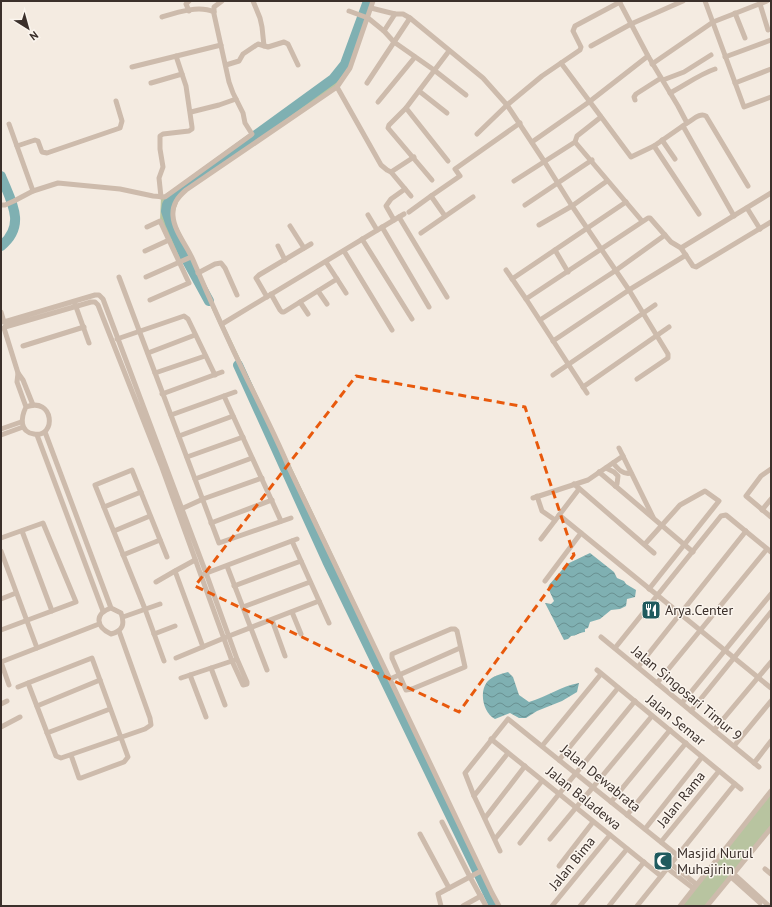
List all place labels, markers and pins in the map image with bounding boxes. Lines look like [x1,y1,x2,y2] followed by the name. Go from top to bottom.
[640,599,662,621] restaurant icon: Arya.Center
[665,601,733,619] place label: Arya.Center
[677,844,753,878] place label: Masjid Nurul Muhajirin
[652,850,674,872] mosque icon: Masjid Nurul Muhajirin

